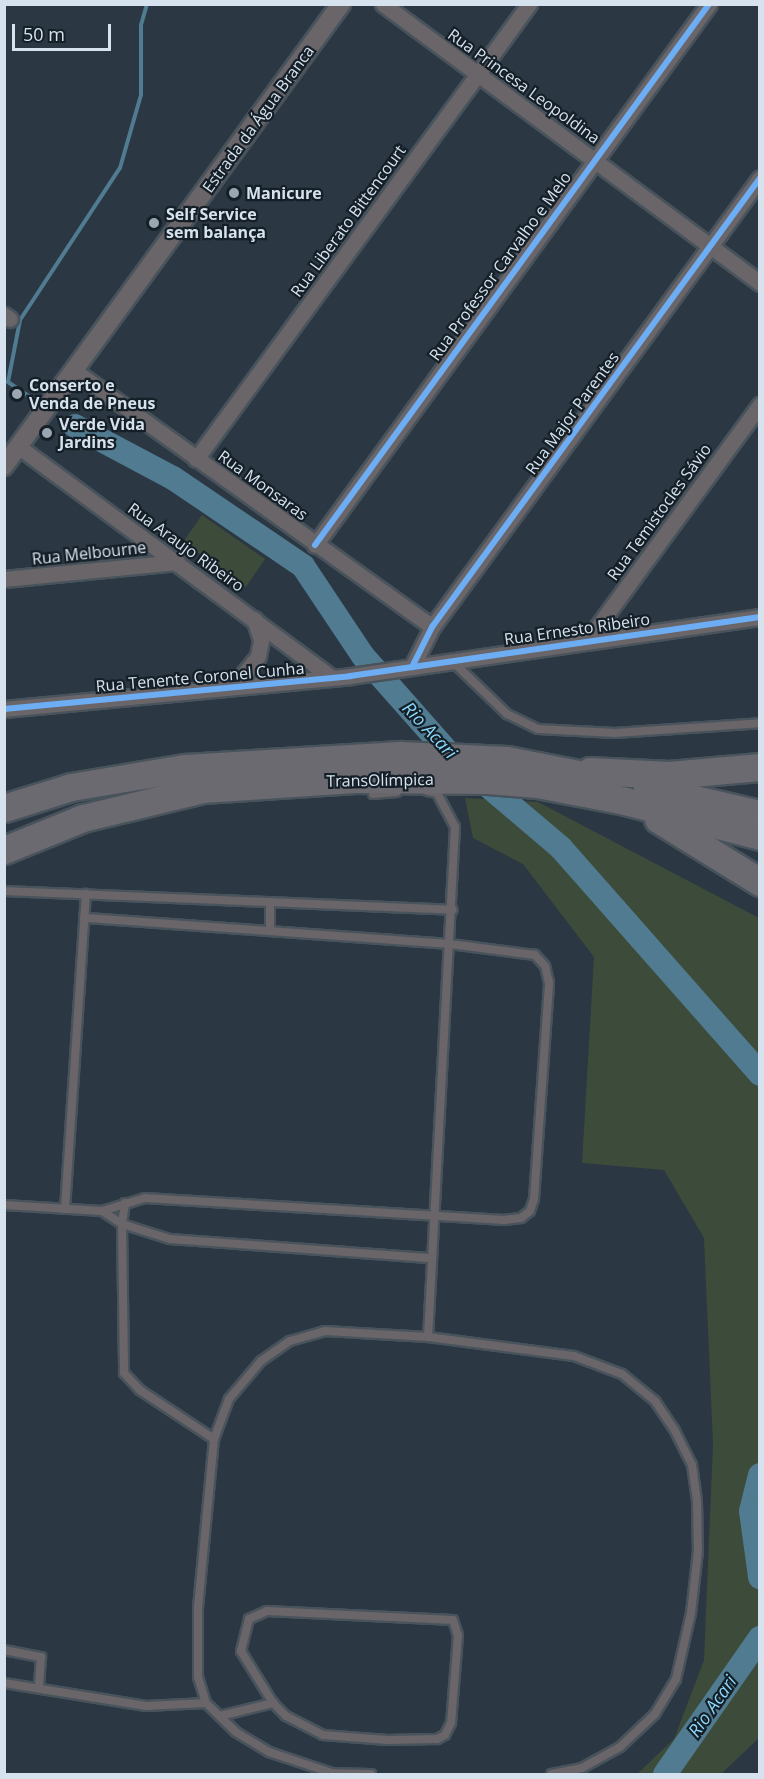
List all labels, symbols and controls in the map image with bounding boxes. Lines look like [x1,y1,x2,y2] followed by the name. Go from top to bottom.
[15,12,114,50] scale bar
[23,22,65,46] text: 50 m
[444,24,604,148] street label: Rua Princesa Leopoldina
[198,42,318,196] street label: Estrada da Água Branca
[287,141,409,301] street label: Rua Liberato Bittencourt
[425,168,575,364] street label: Rua Professor Carvalho e Melo
[246,183,322,203] place label: Manicure
[227,186,241,200] marker: Manicure
[166,204,266,242] place label: Self Service sem balança
[147,216,161,230] marker: Self Service sem balança
[521,348,623,478] street label: Rua Major Parentes
[29,375,156,413] place label: Conserto e Venda de Pneus
[10,387,24,401] marker: Conserto e Venda de Pneus
[59,414,145,452] place label: Verde Vida Jardins
[40,426,54,440] marker: Verde Vida Jardins
[603,440,715,584] street label: Rua Temistocles Sávio
[214,446,312,524] street label: Rua Monsaras
[124,498,248,596] street label: Rua Araujo Ribeiro
[31,537,147,569] street label: Rua Melbourne
[503,609,651,649] street label: Rua Ernesto Ribeiro
[95,658,305,696] street label: Rua Tenente Coronel Cunha
[398,697,462,763] water label: Rio Acari
[326,769,434,791] street label: TransOlímpica
[683,1671,741,1741] water label: Rio Acari

